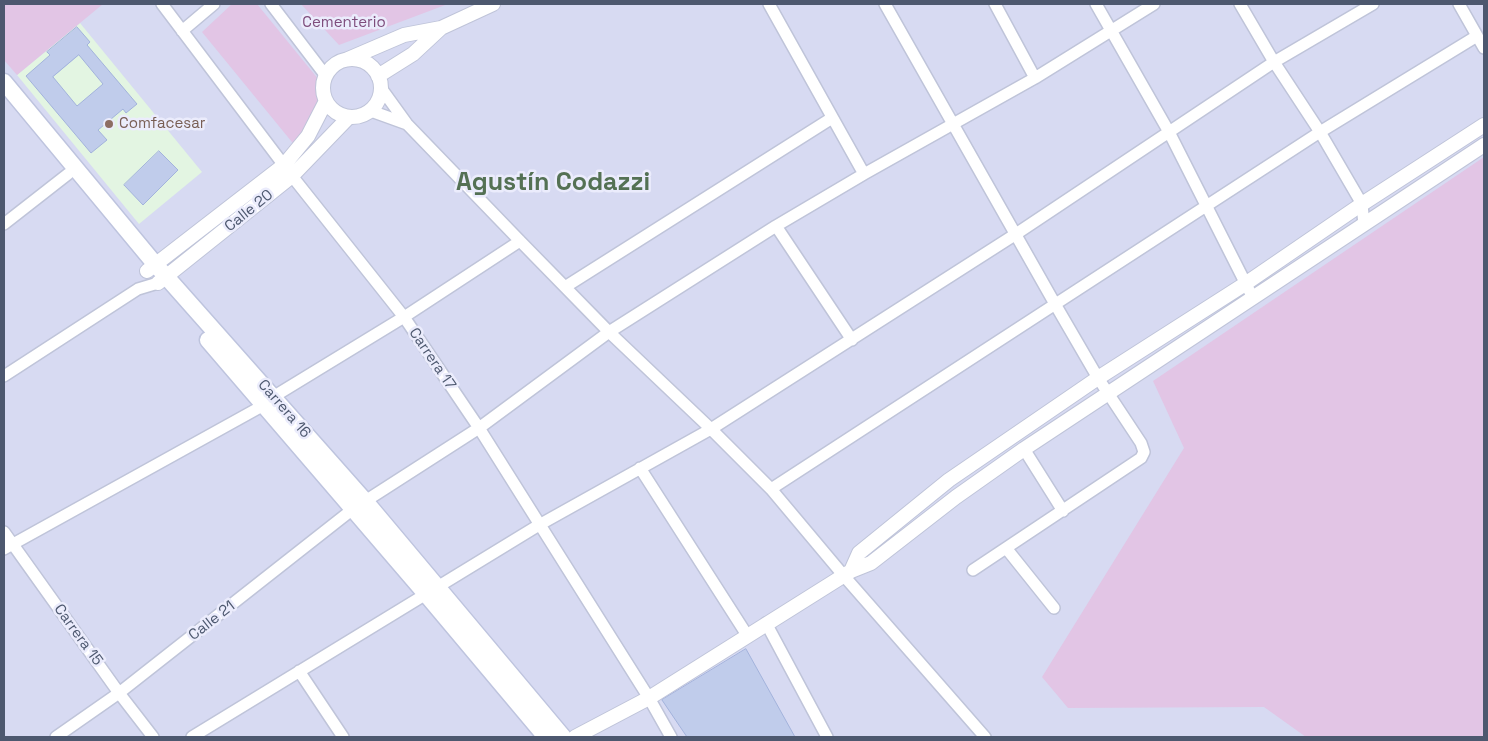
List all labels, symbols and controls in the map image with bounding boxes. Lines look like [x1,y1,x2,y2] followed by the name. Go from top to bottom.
[302,14,386,32] park label: Cementerio
[119,115,205,133] place label: Comfacesar
[103,118,115,130] marker: Comfacesar
[456,168,650,198] district label: Agustín Codazzi
[221,186,277,236] street label: Calle 20
[405,325,459,393] street label: Carrera 17
[254,376,314,442] street label: Carrera 16
[185,597,239,645] street label: Calle 21
[50,601,106,669] street label: Carrera 15

